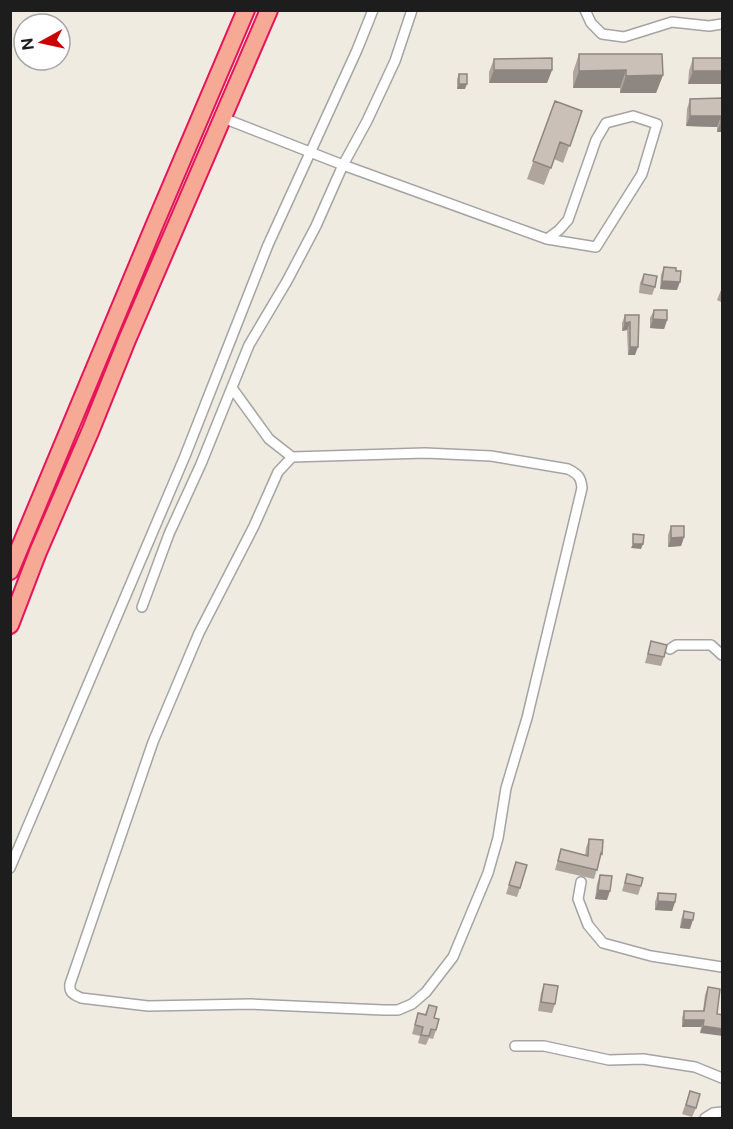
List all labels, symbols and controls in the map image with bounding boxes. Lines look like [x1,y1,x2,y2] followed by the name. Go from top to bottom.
[12,12,72,72] north arrow
[17,36,38,52] text: N

